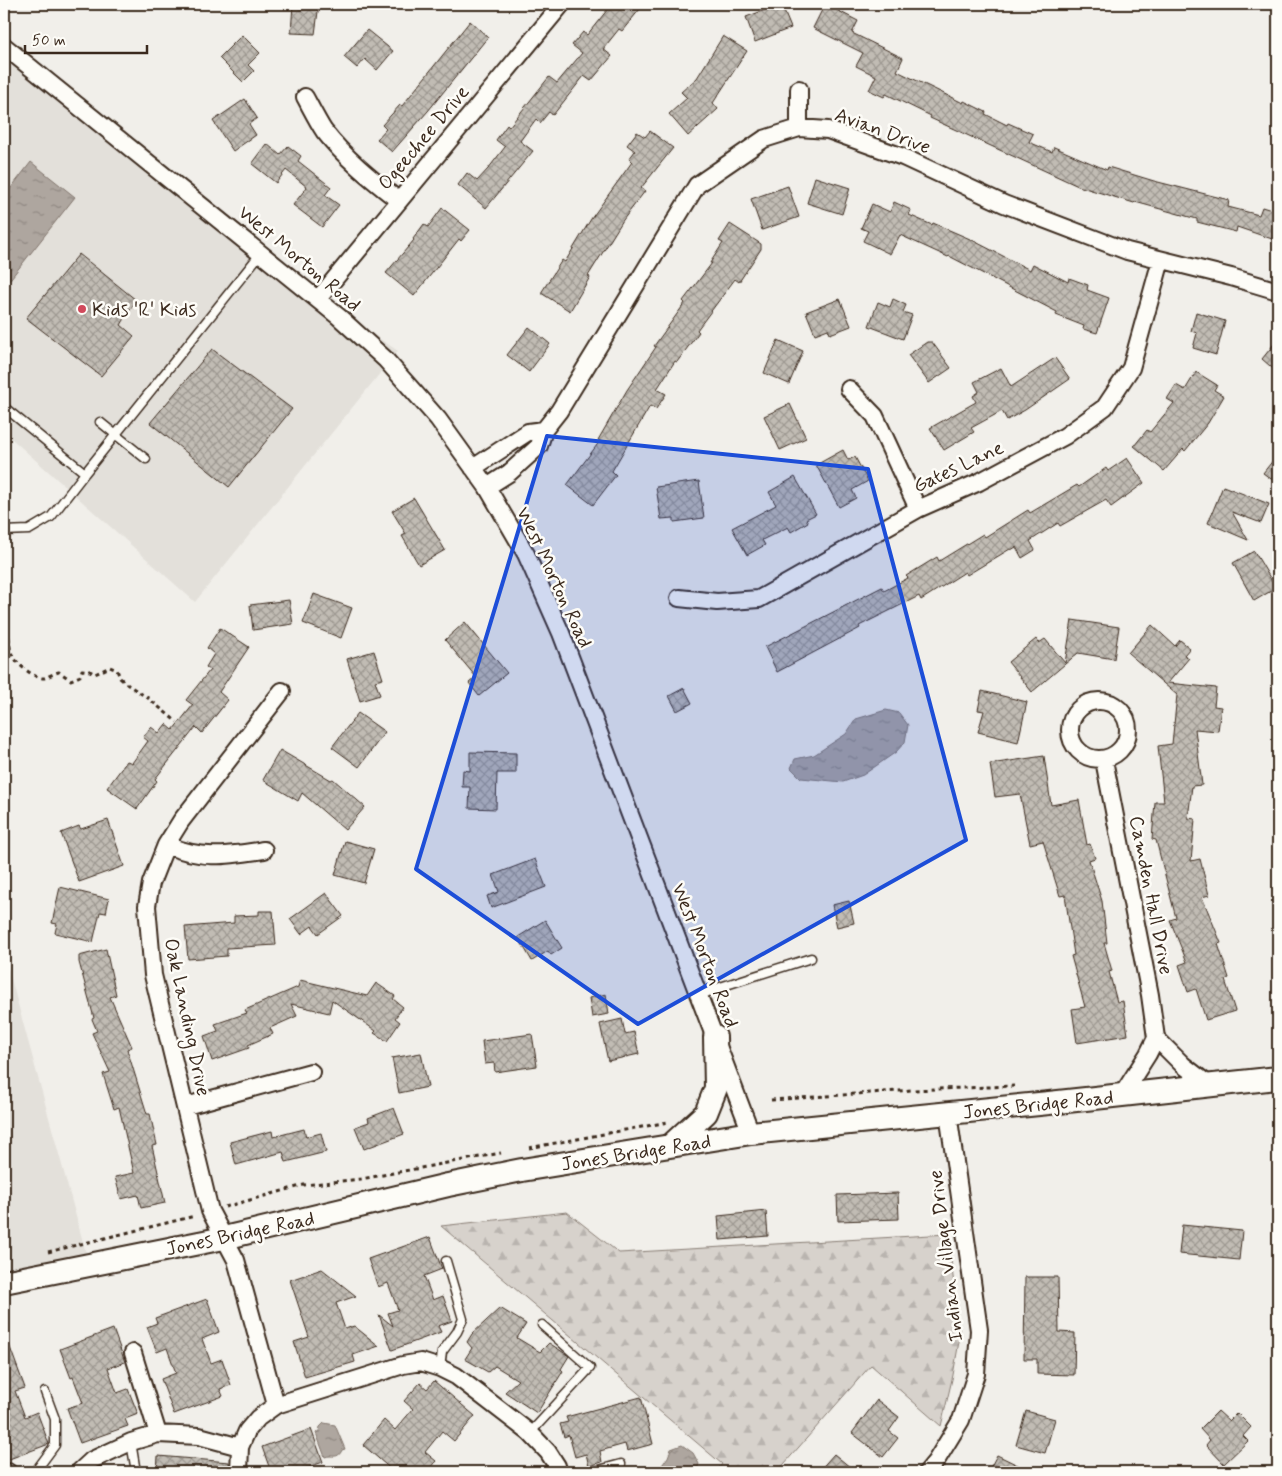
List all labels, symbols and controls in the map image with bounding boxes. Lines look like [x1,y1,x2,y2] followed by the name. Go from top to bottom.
[25,22,148,54] scale bar
[32,31,66,51] text: 50 m
[372,80,476,196] street label: Ogeechee Drive
[831,102,934,161] street label: Avian Drive
[232,200,366,319] street label: West Morton Road
[92,297,196,324] place label: Kids 'R' Kids
[76,303,88,315] marker: Kids 'R' Kids
[909,435,1008,500] street label: Gates Lane
[509,503,598,653] street label: West Morton Road
[1122,814,1179,977] street label: Camden Hall Drive
[665,879,745,1032] street label: West Morton Road
[156,936,216,1099] street label: Oak Landing Drive
[961,1084,1115,1127] street label: Jones Bridge Road
[559,1128,713,1179] street label: Jones Bridge Road
[923,1168,970,1343] street label: Indian Village Drive
[163,1206,317,1263] street label: Jones Bridge Road

